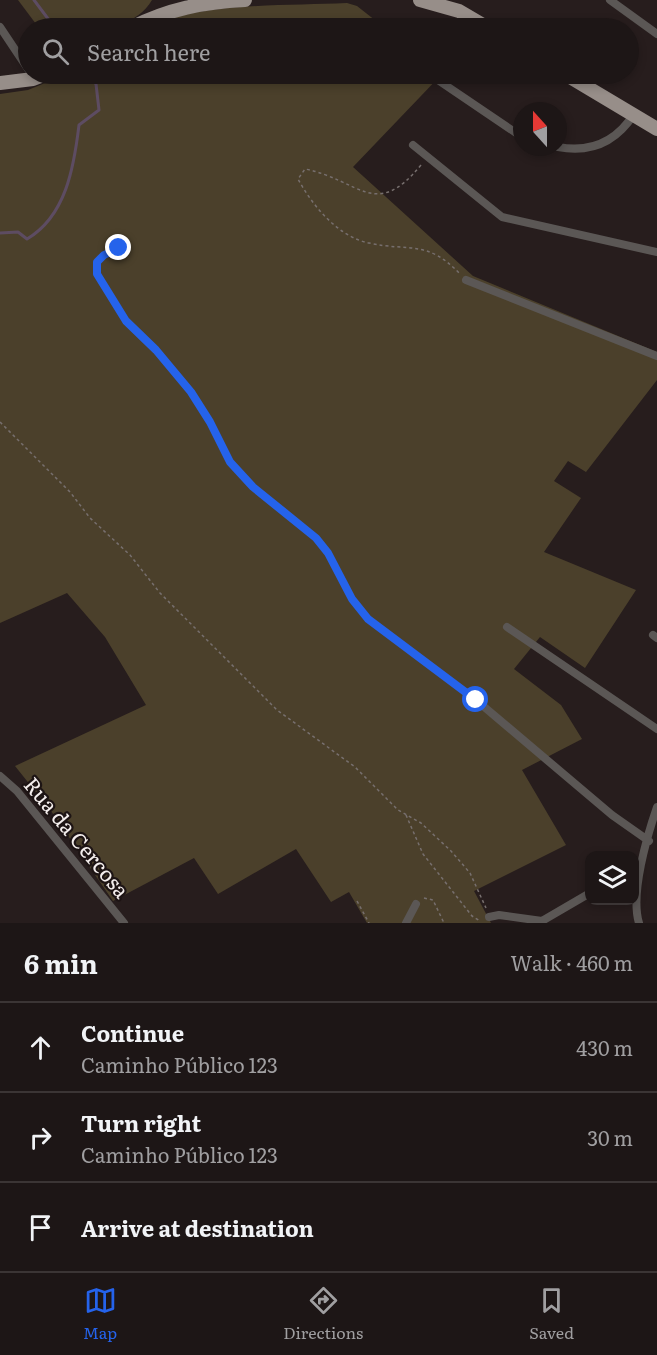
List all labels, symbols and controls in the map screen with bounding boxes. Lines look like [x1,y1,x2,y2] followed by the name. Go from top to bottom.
[18,18,639,84] search box
[39,35,72,68] icon: search
[87,35,210,68] text: Search here
[513,102,567,156] north arrow
[105,234,131,260] route end
[462,686,488,712] route start
[18,769,138,904] street label: Rua da Cercosa
[585,851,639,905] map controls
[585,851,639,905] button: layers
[24,943,98,982] text: 6 min
[510,947,633,977] text: Walk · 460 m
[81,1016,184,1049] text: Continue
[24,1031,57,1064] icon: ahead
[576,1032,633,1062] text: 430 m
[81,1049,278,1079] text: Caminho Público 123
[81,1106,201,1139] text: Turn right
[24,1121,57,1154] icon: right
[587,1122,633,1152] text: 30 m
[81,1139,278,1169] text: Caminho Público 123
[24,1211,57,1244] icon: arrive
[81,1211,314,1244] text: Arrive at destination
[83,1284,117,1344] tab: Map
[283,1284,363,1344] tab: Directions
[529,1284,574,1344] tab: Saved

